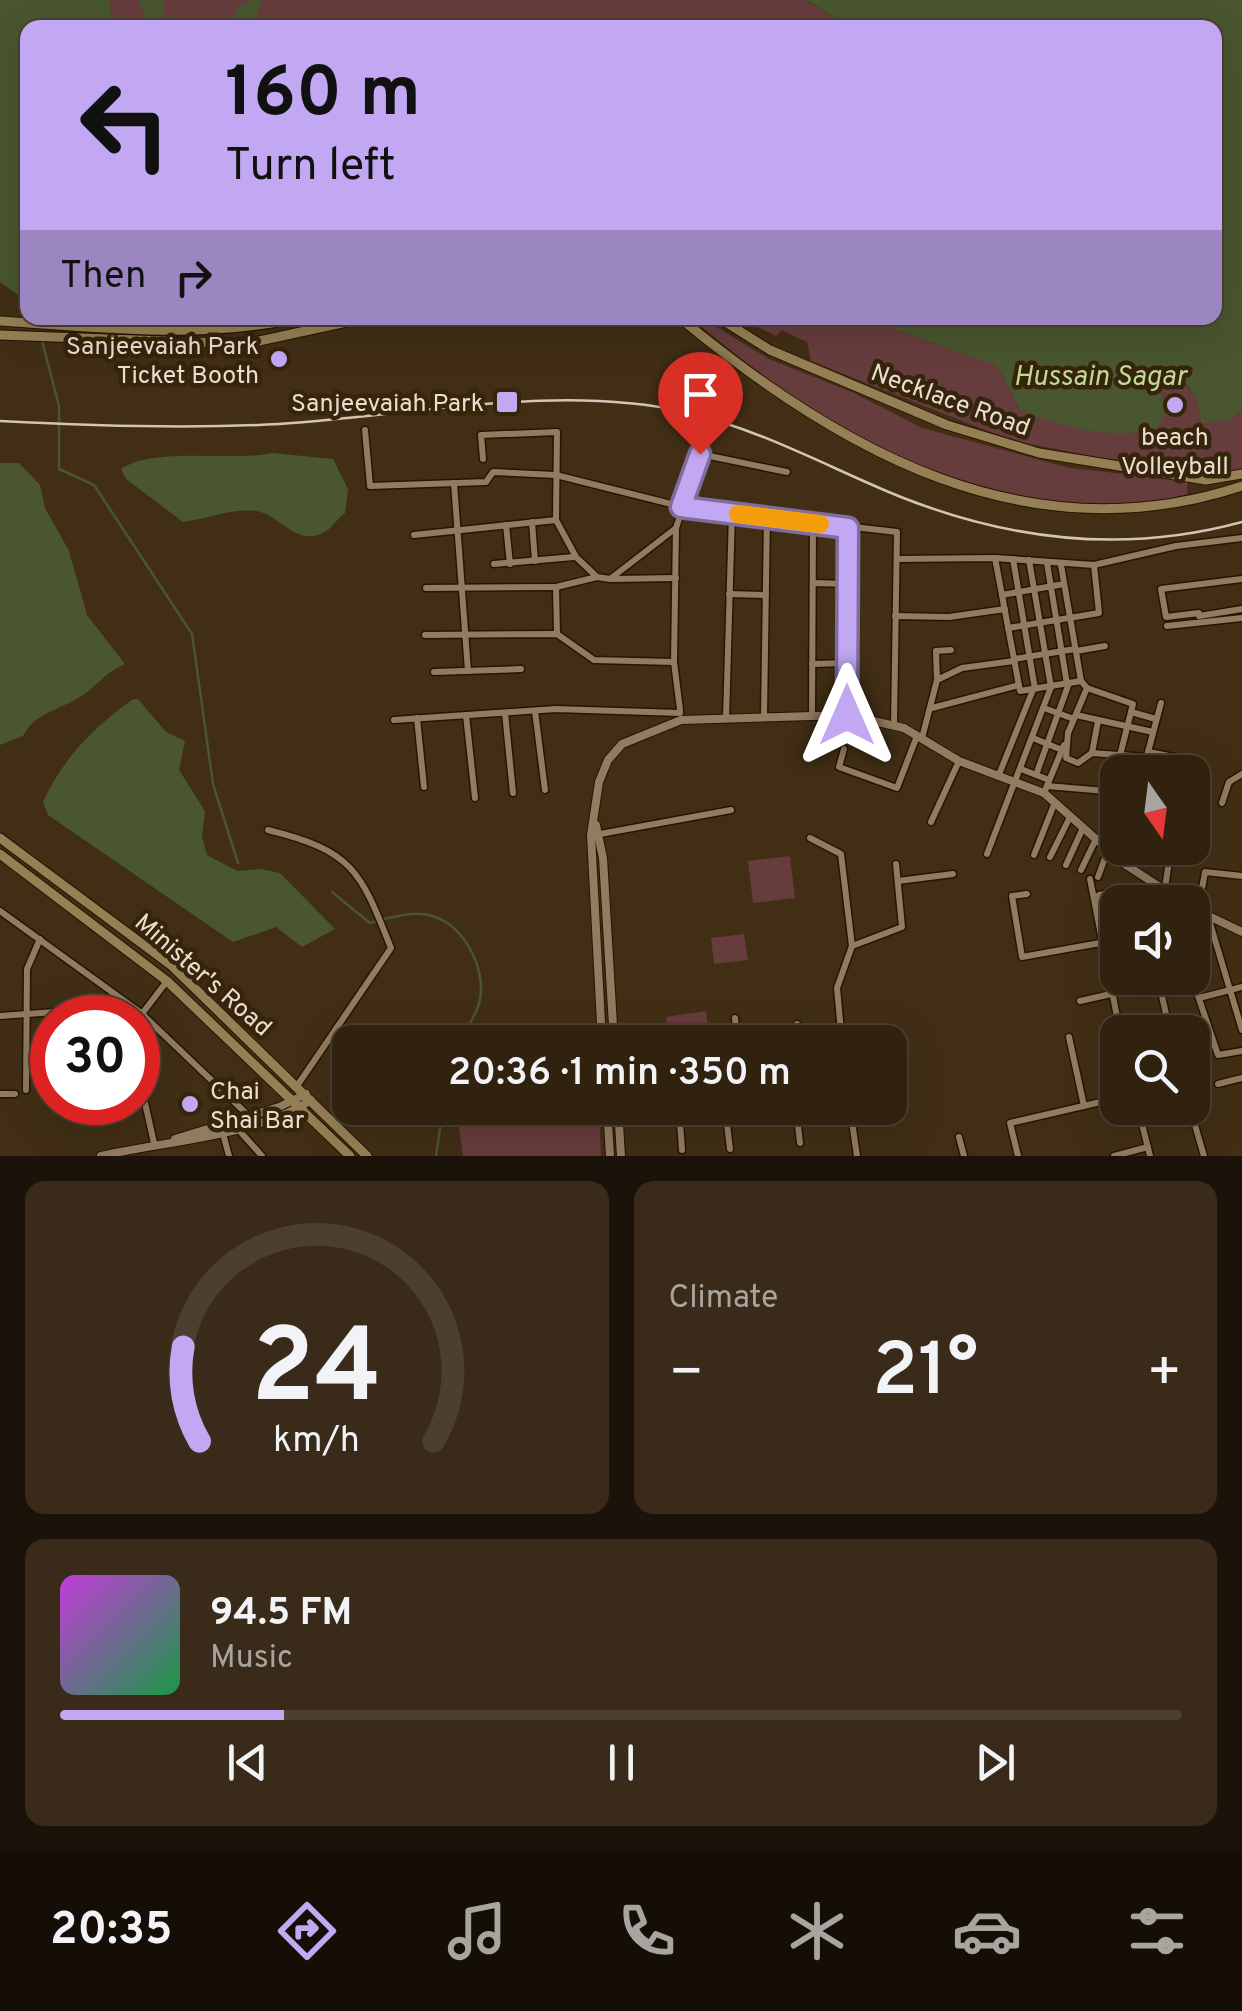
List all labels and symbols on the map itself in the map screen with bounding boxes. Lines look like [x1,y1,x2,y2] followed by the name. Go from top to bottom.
[66,332,259,393] place label: Sanjeevaiah Park Ticket Booth
[268,348,290,370] marker: Sanjeevaiah Park Ticket Booth
[658,352,743,455] pin
[866,358,1034,445] street label: Necklace Road
[1014,360,1189,396] water label: Hussain Sagar
[291,389,484,421] place label: Sanjeevaiah Park
[494,389,520,415] marker: Sanjeevaiah Park
[1164,394,1186,416] marker: beach Volleyball
[1121,423,1229,484] place label: beach Volleyball
[795,663,899,767] position arrow
[1100,755,1210,865] north arrow
[127,908,277,1045] street label: Minister's Road
[30,995,160,1125] speed limit sign: 30
[210,1077,305,1138] place label: Chai Shai Bar
[179,1093,201,1115] marker: Chai Shai Bar

